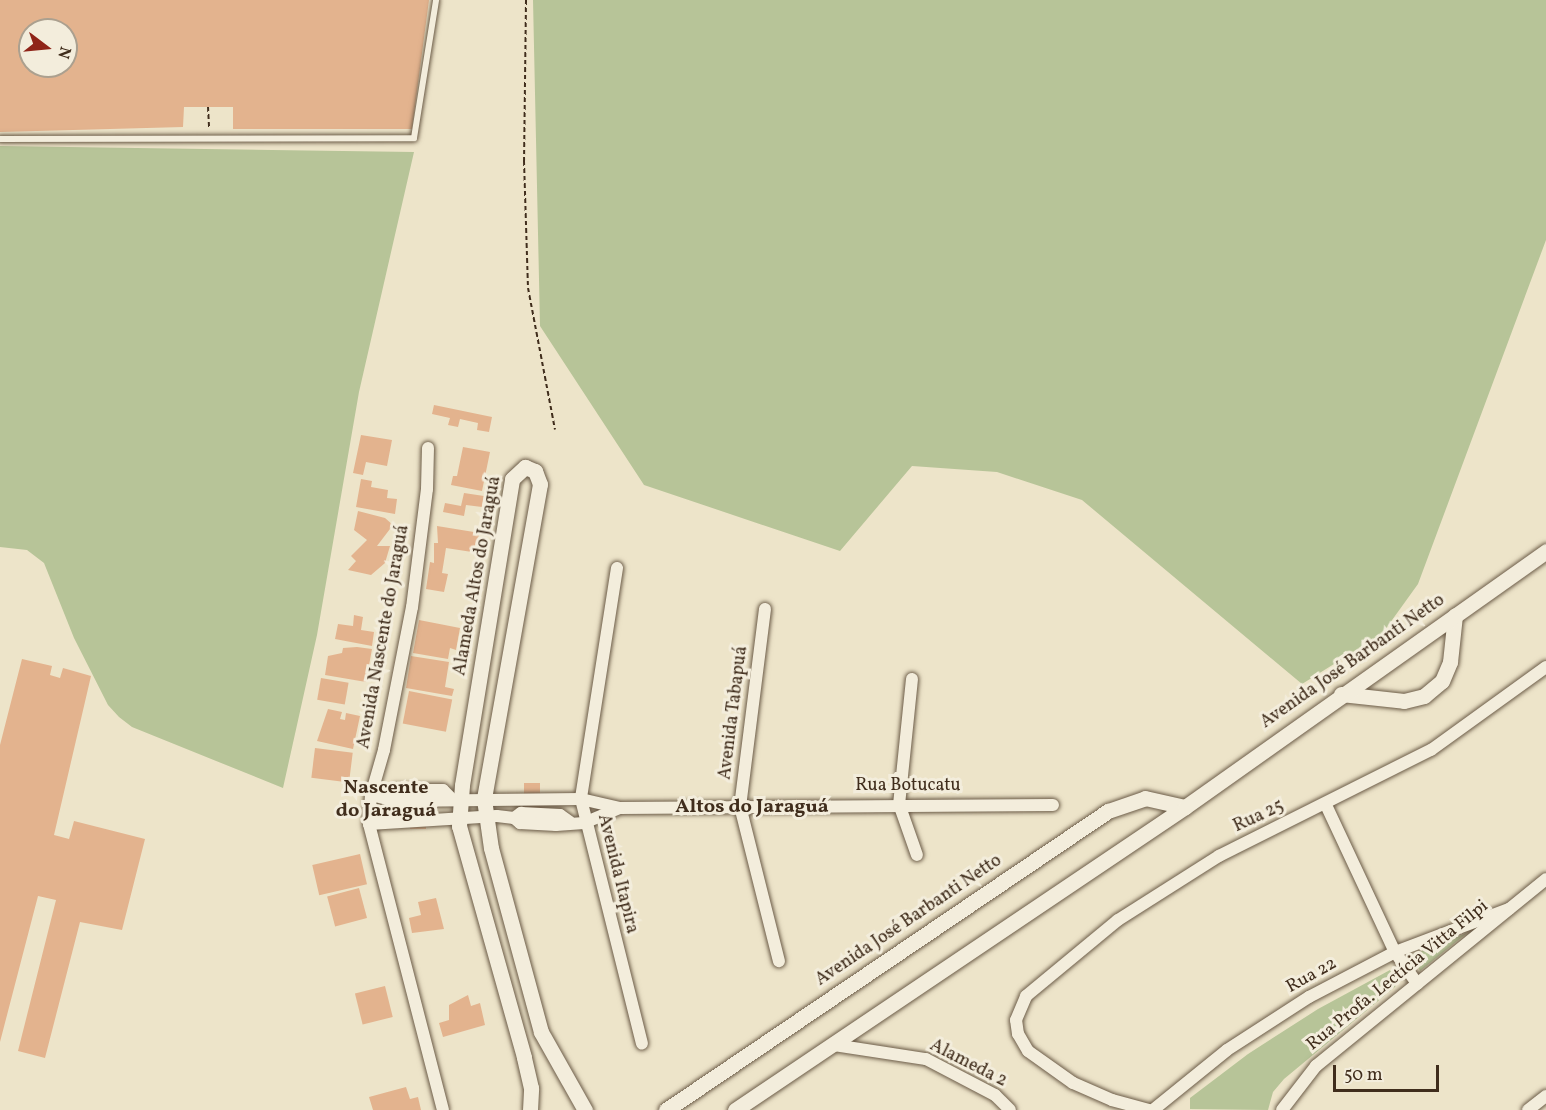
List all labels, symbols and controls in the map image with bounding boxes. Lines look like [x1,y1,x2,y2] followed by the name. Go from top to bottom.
[18,18,78,78] north arrow
[51,44,76,61] text: N
[450,475,506,677] street label: Alameda Altos do Jaraguá
[354,523,414,751] street label: Avenida Nascente do Jaraguá
[1257,590,1449,734] street label: Avenida José Barbanti Netto
[715,645,753,781] street label: Avenida Tabapuá
[855,775,961,797] street label: Rua Botucatu
[336,777,436,824] district label: Nascente do Jaraguá
[675,795,829,819] district label: Altos do Jaraguá
[1230,796,1288,838] street label: Rua 25
[592,812,642,936] street label: Avenida Itapira
[812,851,1006,991] street label: Avenida José Barbanti Netto
[1303,896,1493,1056] street label: Rua Profa. Lectícia Vitta Filpi
[1283,953,1341,999] street label: Rua 22
[926,1035,1010,1093] street label: Alameda 2
[1336,1053,1442,1091] scale bar
[1344,1063,1383,1088] text: 50 m

